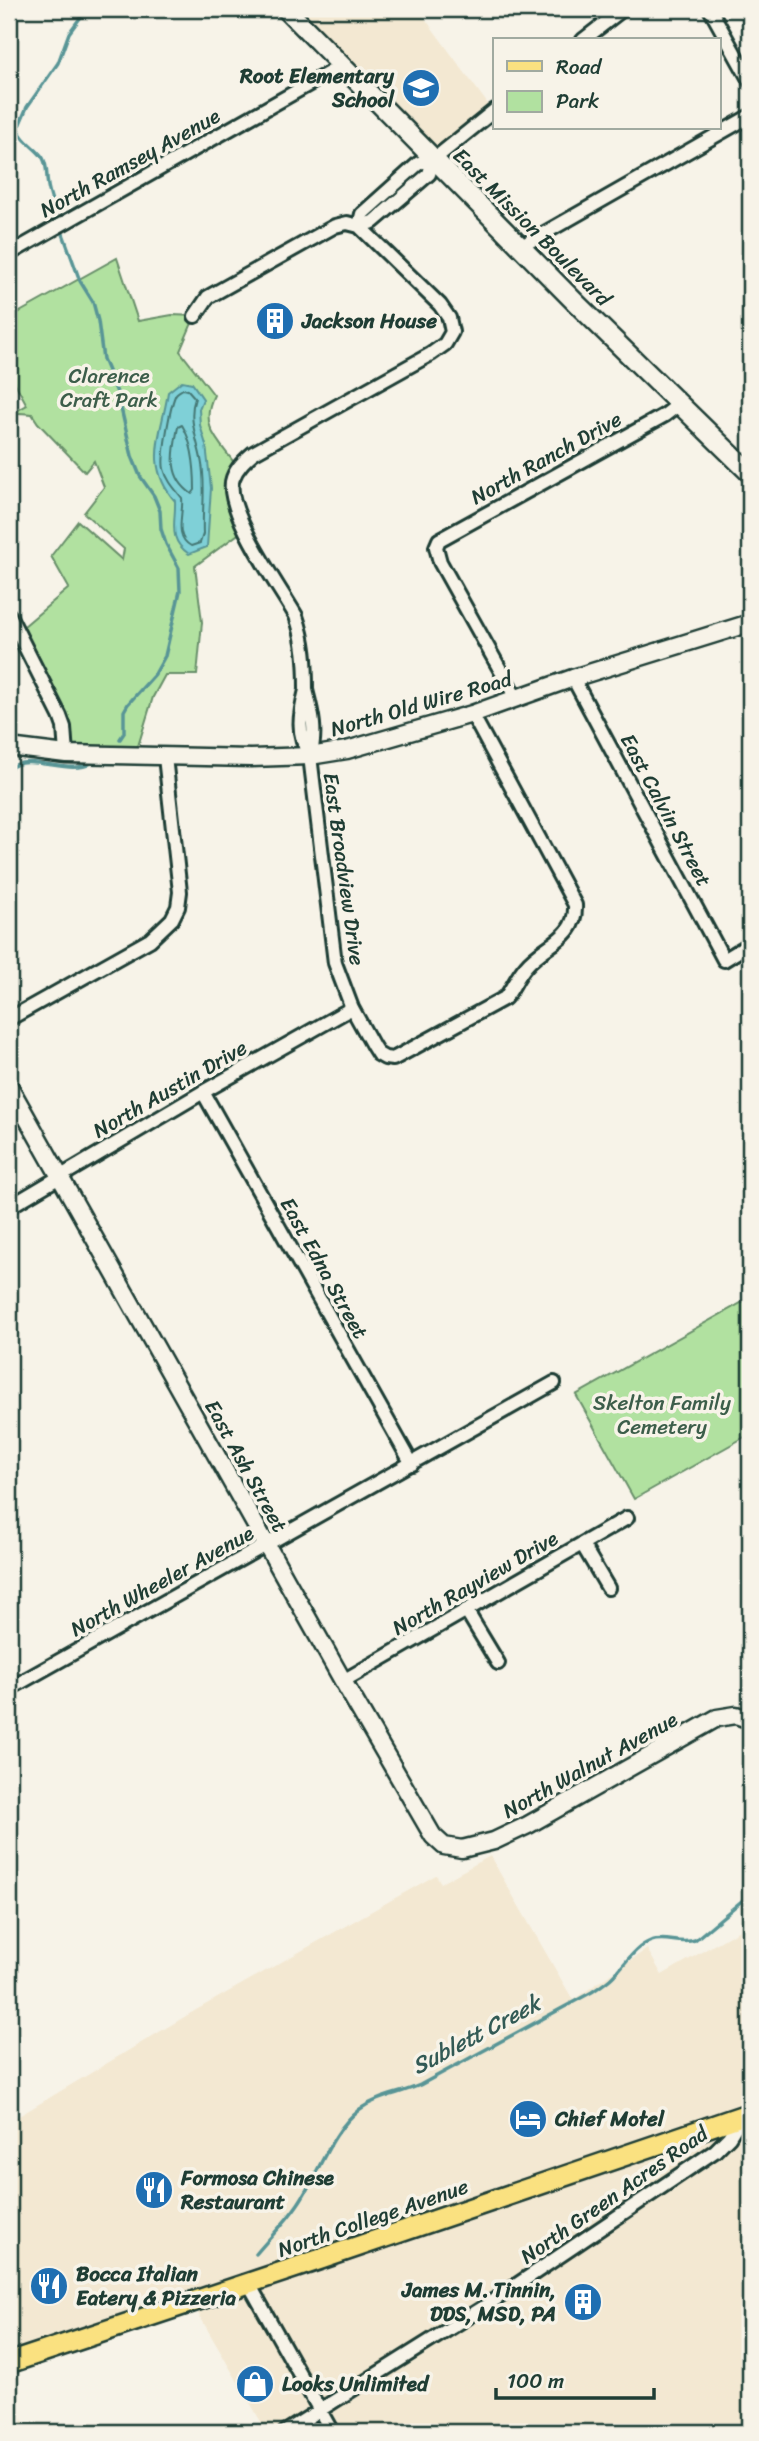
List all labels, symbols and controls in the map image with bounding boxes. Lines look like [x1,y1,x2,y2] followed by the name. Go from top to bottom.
[493,38,720,130] legend
[556,48,603,86] text: Road
[239,57,395,119] place label: Root Elementary School
[400,67,442,109] school or university icon: Root Elementary School
[556,82,599,120] text: Park
[32,97,228,229] street label: North Ramsey Avenue
[443,138,622,317] street label: East Mission Boulevard
[254,300,296,342] building icon: Jackson House
[301,302,437,340] place label: Jackson House
[60,357,158,419] park label: Clarence Craft Park
[463,400,629,515] street label: North Ranch Drive
[326,659,518,748] street label: North Old Wire Road
[609,726,723,894] street label: East Calvin Street
[312,770,376,968] street label: East Broadview Drive
[85,1029,255,1149] street label: North Austin Drive
[269,1190,379,1346] street label: East Edna Street
[593,1384,731,1446] park label: Skelton Family Cemetery
[194,1393,298,1539] street label: East Ash Street
[63,1515,261,1647] street label: North Wheeler Avenue
[385,1520,565,1646] street label: North Rayview Drive
[495,1701,685,1829] street label: North Walnut Avenue
[404,1982,551,2086] water label: Sublett Creek
[507,2098,549,2140] hotel icon: Chief Motel
[554,2100,665,2138] place label: Chief Motel
[512,2114,718,2274] street label: North Green Acres Road
[180,2159,335,2221] place label: Formosa Chinese Restaurant
[272,2167,474,2269] street label: North College Avenue
[133,2169,175,2211] restaurant icon: Formosa Chinese Restaurant
[76,2255,236,2317] place label: Bocca Italian Eatery & Pizzeria
[28,2265,70,2307] restaurant icon: Bocca Italian Eatery & Pizzeria
[401,2271,556,2333] place label: James M. Tinnin, DDS, MSD, PA
[562,2281,604,2323] building icon: James M. Tinnin, DDS, MSD, PA
[496,2357,654,2401] scale bar
[507,2362,564,2400] text: 100 m
[234,2363,276,2405] shop icon: Looks Unlimited
[282,2365,430,2403] place label: Looks Unlimited

